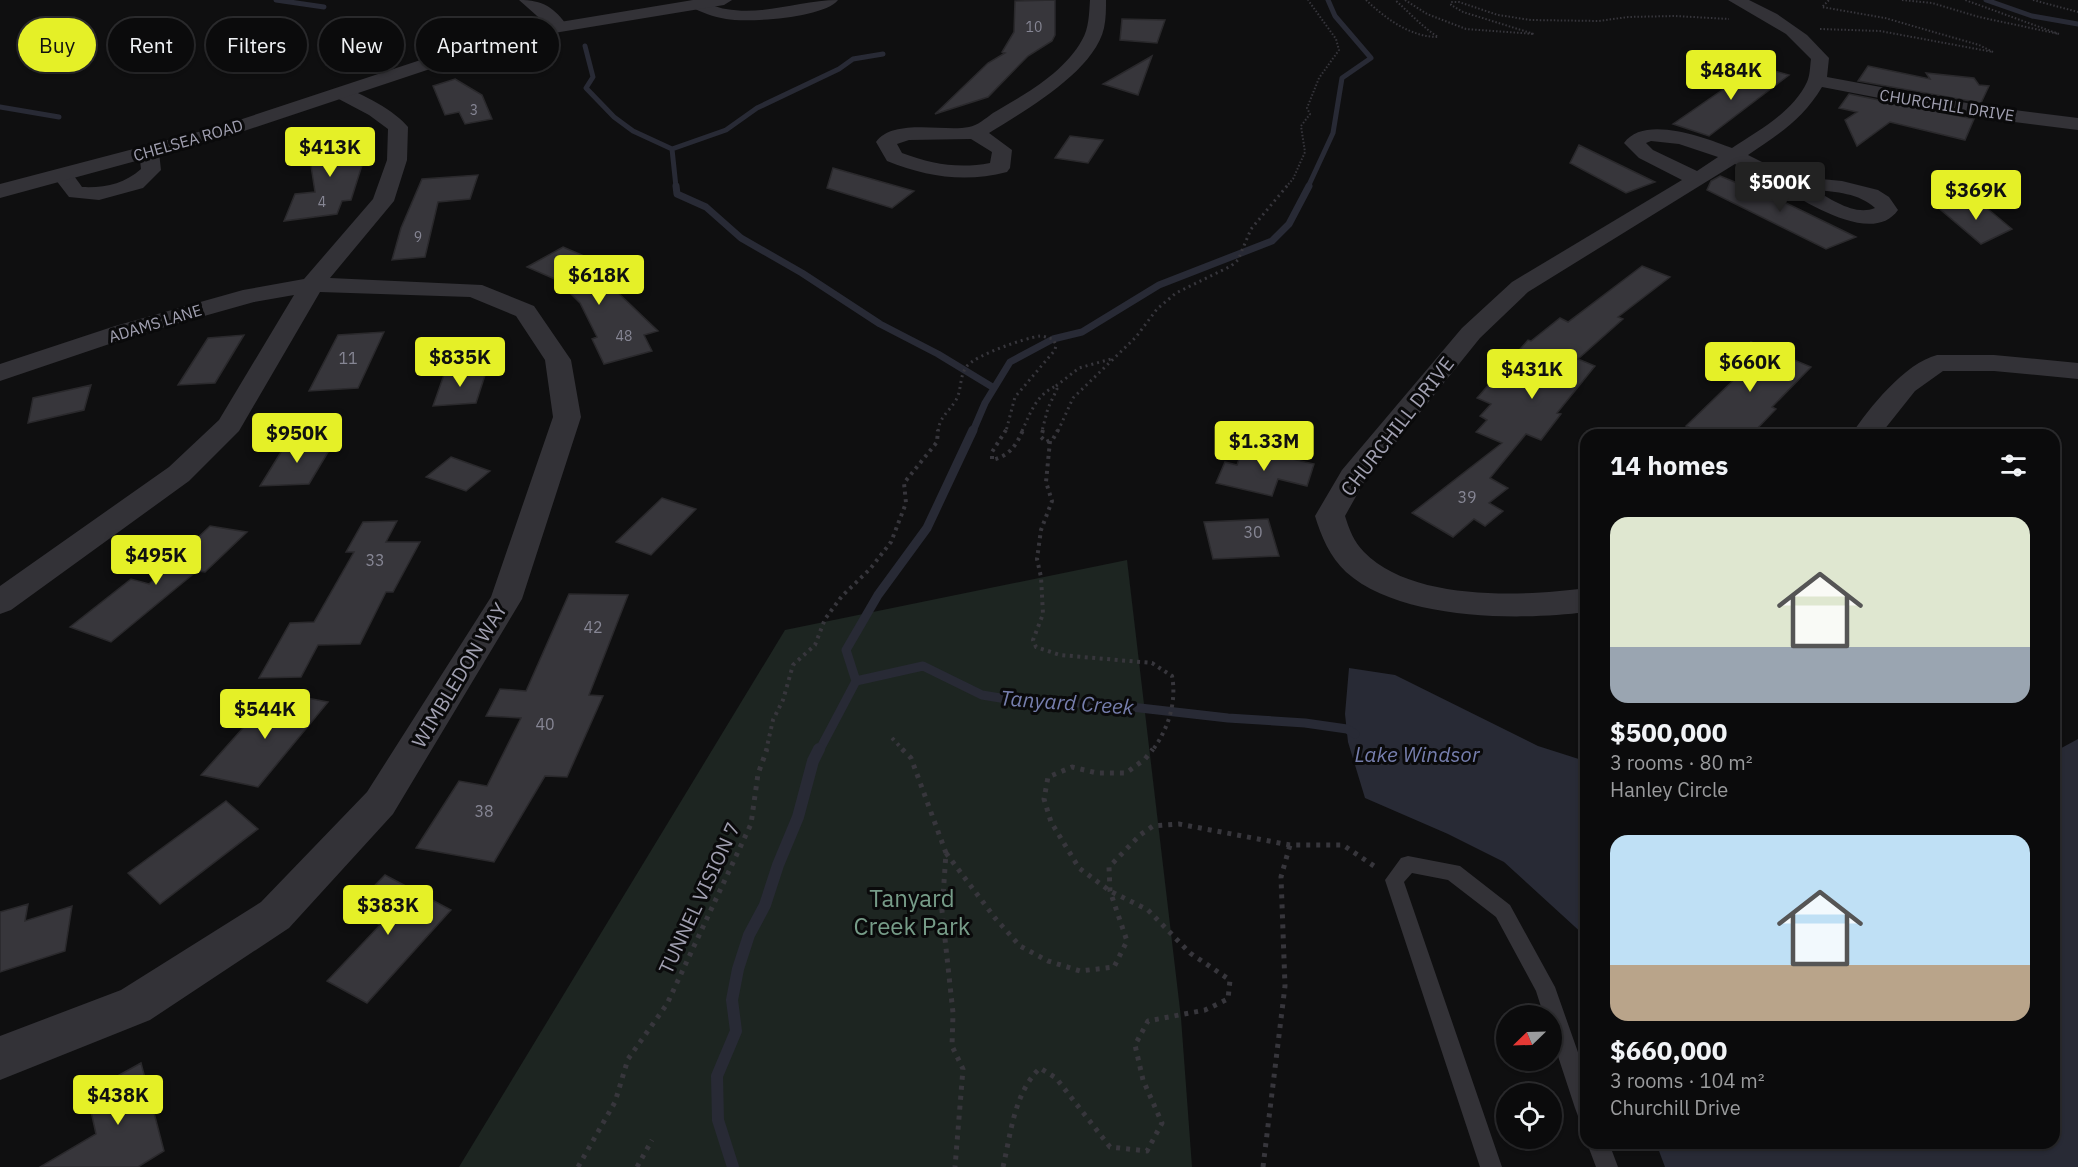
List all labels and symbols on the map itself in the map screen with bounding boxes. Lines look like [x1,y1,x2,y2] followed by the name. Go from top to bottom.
[1026,18,1042,36] house number: 10
[1689,50,1773,101] pin: $484K
[1878,84,2016,126] street label: CHURCHILL DRIVE
[470,101,478,119] house number: 3
[131,115,245,165] street label: CHELSEA ROAD
[288,127,372,178] pin: $413K
[1738,162,1822,213] pin: $500K
[1934,170,2018,221] pin: $369K
[318,193,326,211] house number: 4
[414,228,422,246] house number: 9
[557,255,641,306] pin: $618K
[106,299,204,347] street label: ADAMS LANE
[616,327,632,345] house number: 48
[418,337,502,388] pin: $835K
[1708,342,1792,393] pin: $660K
[338,348,358,368] house number: 11
[1490,349,1574,400] pin: $431K
[1334,351,1460,501] street label: CHURCHILL DRIVE
[255,413,339,464] pin: $950K
[1215,421,1313,472] pin: $1.33M
[1457,487,1477,507] house number: 39
[1243,522,1263,542] house number: 30
[114,535,198,586] pin: $495K
[365,550,385,570] house number: 33
[405,597,513,752] street label: WIMBLEDON WAY
[583,617,603,637] house number: 42
[999,683,1136,721] water label: Tanyard Creek
[223,689,307,740] pin: $544K
[535,714,555,734] house number: 40
[1354,740,1481,768] water label: Lake Windsor
[474,801,494,821] house number: 38
[652,818,746,978] street label: TUNNEL VISION 7
[854,882,971,942] park label: Tanyard Creek Park
[346,885,430,936] pin: $383K
[1496,1005,1562,1071] north arrow
[76,1075,160,1126] pin: $438K

